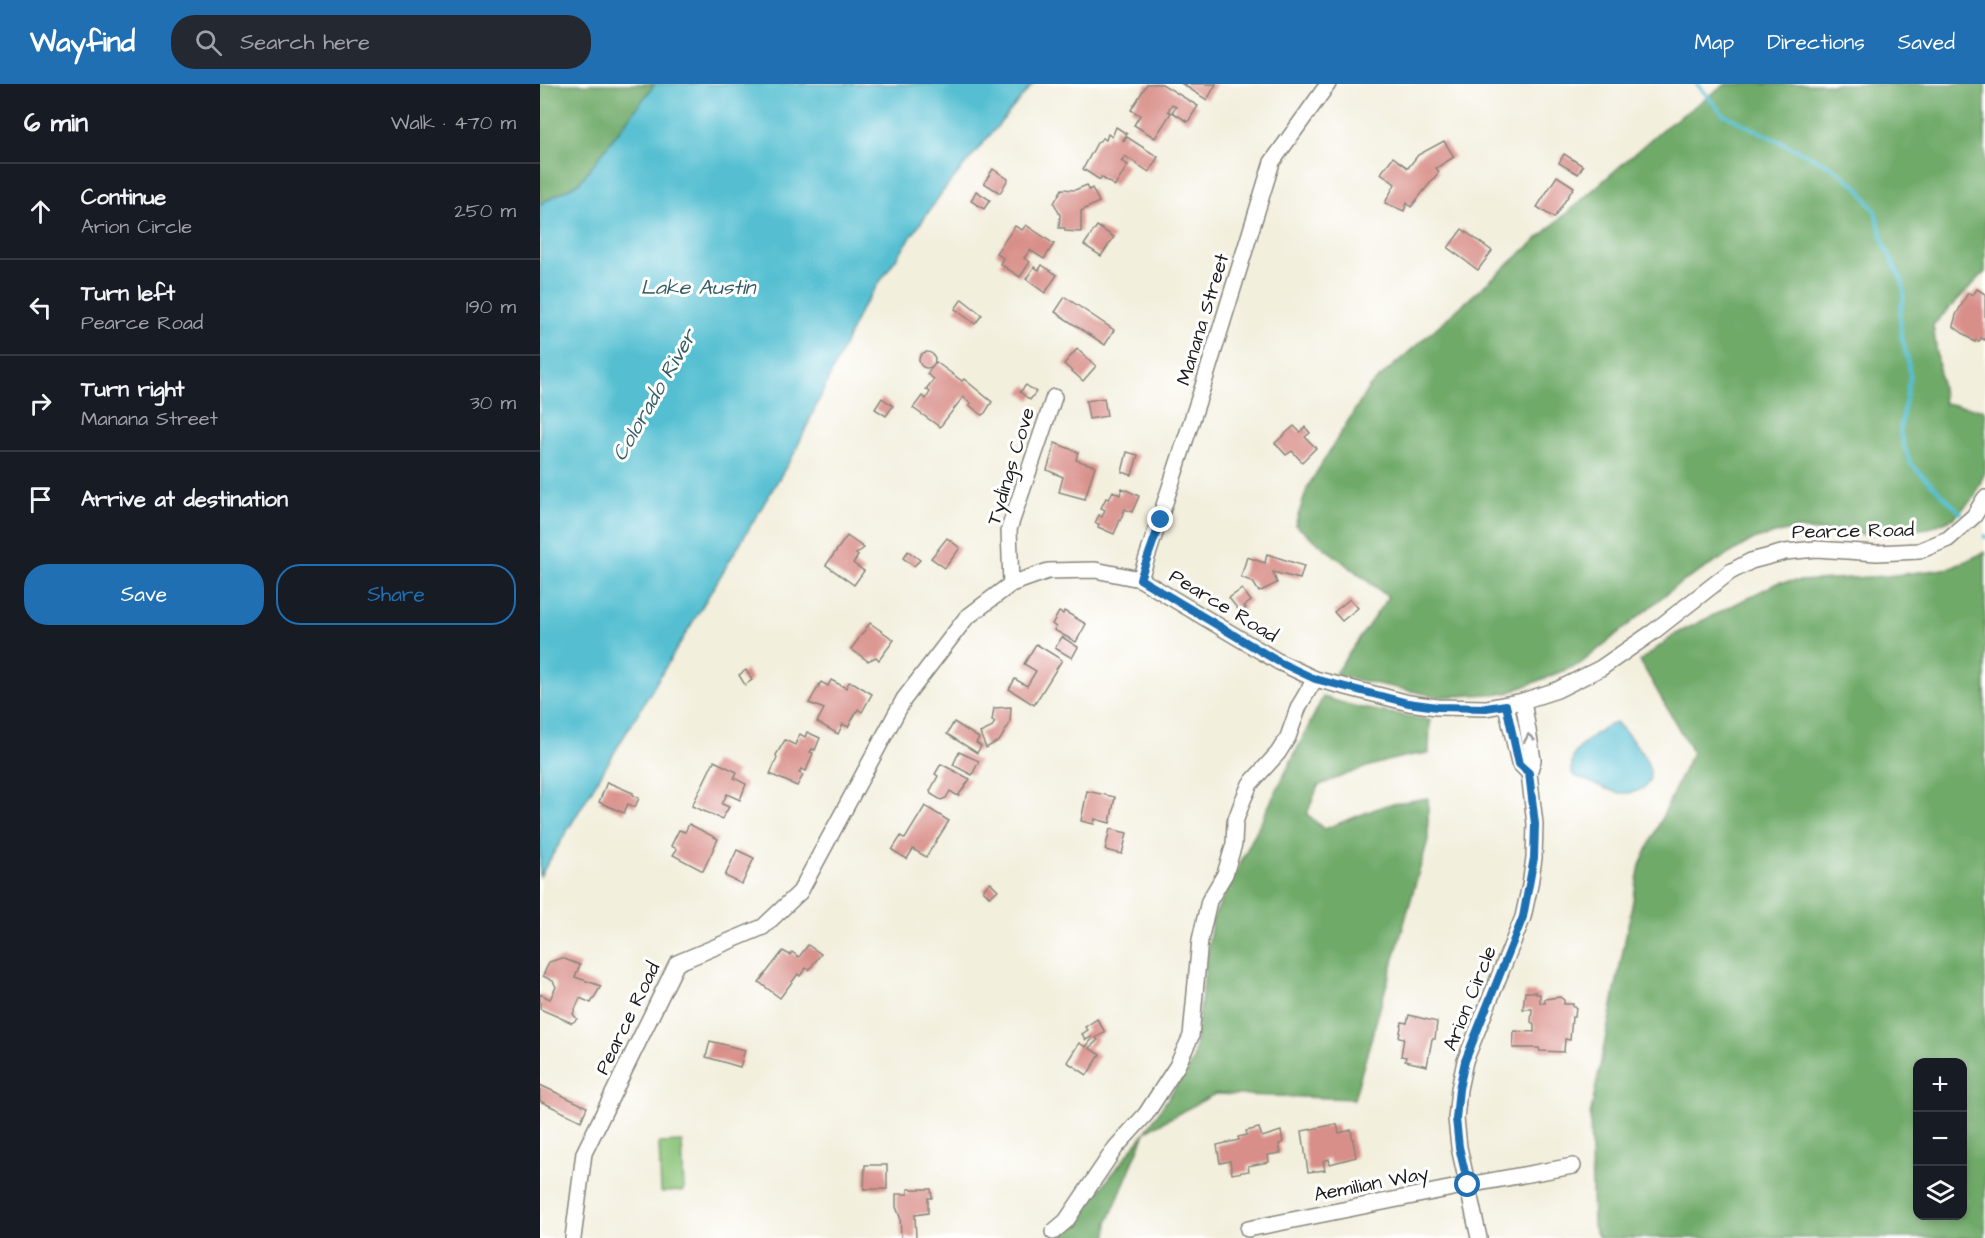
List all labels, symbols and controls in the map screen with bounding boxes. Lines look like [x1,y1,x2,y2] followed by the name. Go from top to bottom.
[171,15,591,69] search box
[30,23,135,62] text: Wayfind
[192,26,225,59] icon: search
[240,27,370,58] text: Search here
[1694,28,1734,57] text: Map
[1767,28,1865,57] text: Directions
[1898,28,1955,57] text: Saved
[24,105,88,141] text: 6 min
[391,109,516,137] text: Walk · 470 m
[81,182,166,213] text: Continue
[24,195,57,228] icon: ahead
[454,197,516,225] text: 250 m
[81,213,192,241] text: Arion Circle
[1170,250,1236,389] street label: Manana Street
[641,273,757,302] water label: Lake Austin
[81,278,175,309] text: Turn left
[24,291,57,324] icon: left
[466,293,516,321] text: 190 m
[81,309,203,337] text: Pearce Road
[605,322,705,466] water label: Colorado River
[81,374,184,405] text: Turn right
[24,387,57,420] icon: right
[470,389,516,417] text: 30 m
[980,404,1043,529] street label: Tydings Cove
[81,405,218,433] text: Manana Street
[24,483,57,516] icon: arrive
[81,484,288,515] text: Arrive at destination
[1147,506,1173,532] route end
[1792,516,1914,546] street label: Pearce Road
[1164,562,1283,649] street label: Pearce Road
[24,564,264,625] button: Save
[276,564,516,625] button: Share
[1524,733,1536,742] one-way arrow
[1436,942,1504,1055] street label: Arion Circle
[589,957,667,1080] street label: Pearce Road
[1913,1058,1967,1220] map controls
[1913,1058,1967,1112] button: +
[1913,1112,1967,1166] button: −
[1311,1159,1431,1210] street label: Aemilian Way
[1913,1166,1967,1220] button: layers
[1454,1171,1480,1197] route start

